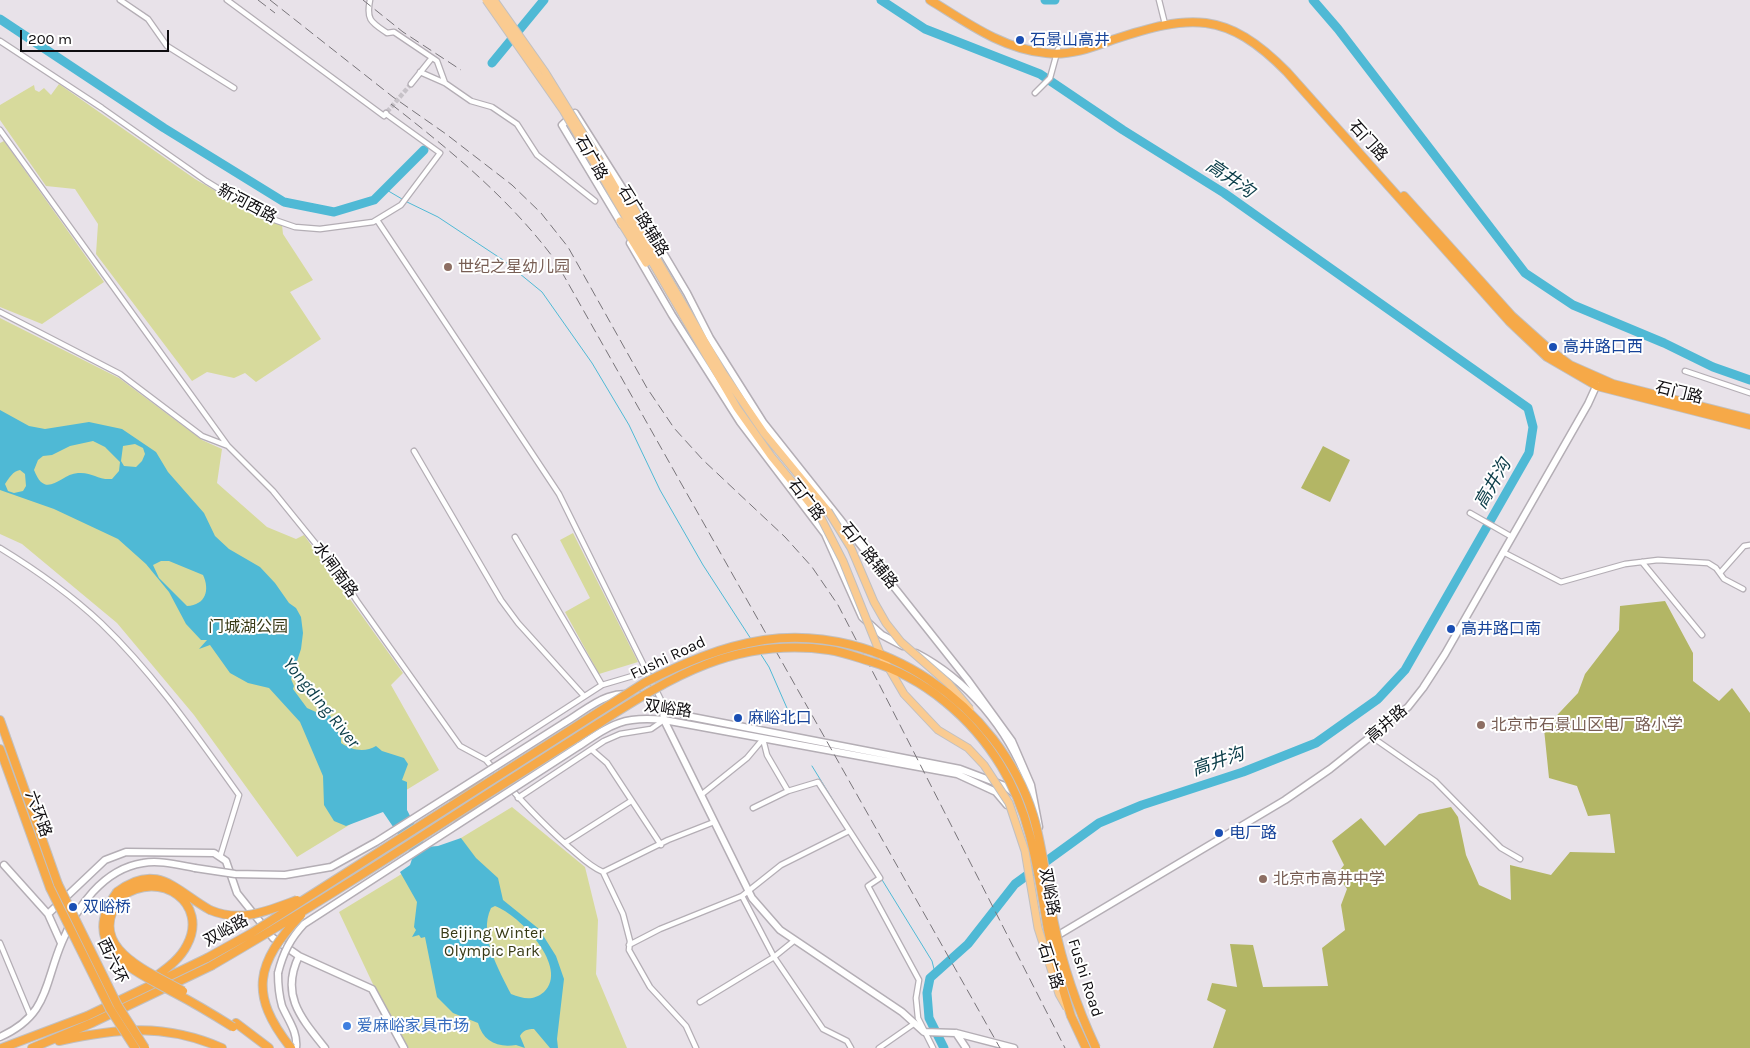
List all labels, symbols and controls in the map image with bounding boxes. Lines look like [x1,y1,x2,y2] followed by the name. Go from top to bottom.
[22,20,171,52] scale bar
[28,30,72,48] text: 200 m
[1030,30,1110,50] place label: 石景山高井
[1014,34,1026,46] marker: 石景山高井
[1345,117,1391,165] street label: 石门路
[571,132,611,184] street label: 石广路
[1202,155,1258,203] water label: 高井沟
[214,181,280,227] street label: 新河西路
[614,182,672,260] street label: 石广路辅路
[458,257,570,277] place label: 世纪之星幼儿园
[442,261,454,273] marker: 世纪之星幼儿园
[1563,337,1643,357] place label: 高井路口西
[1547,341,1559,353] marker: 高井路口西
[1653,378,1705,408] street label: 石门路
[1470,455,1516,513] water label: 高井沟
[784,475,828,525] street label: 石广路
[836,519,902,593] street label: 石广路辅路
[308,538,362,602] street label: 水闸南路
[208,617,288,637] park label: 门城湖公园
[1461,619,1541,639] place label: 高井路口南
[1445,623,1457,635] marker: 高井路口南
[627,632,709,684] street label: Fushi Road
[278,653,364,753] water label: Yongding River
[643,696,693,722] street label: 双峪路
[1363,701,1411,747] street label: 高井路
[748,708,812,728] place label: 麻峪北口
[732,712,744,724] marker: 麻峪北口
[1491,715,1683,735] place label: 北京市石景山区电厂路小学
[1475,719,1487,731] marker: 北京市石景山区电厂路小学
[1189,743,1247,781] water label: 高井沟
[21,788,55,840] street label: 六环路
[1229,823,1277,843] place label: 电厂路
[1213,827,1225,839] marker: 电厂路
[1035,867,1063,917] street label: 双峪路
[1273,869,1385,889] place label: 北京市高井中学
[1257,873,1269,885] marker: 北京市高井中学
[83,897,131,917] place label: 双峪桥
[67,901,79,913] marker: 双峪桥
[200,911,252,951] street label: 双峪路
[440,923,544,961] park label: Beijing Winter Olympic Park
[93,935,131,987] street label: 西六环
[1063,936,1107,1020] street label: Fushi Road
[1033,940,1067,992] street label: 石广路
[357,1016,469,1036] place label: 爱麻峪家具市场
[341,1020,353,1032] marker: 爱麻峪家具市场

